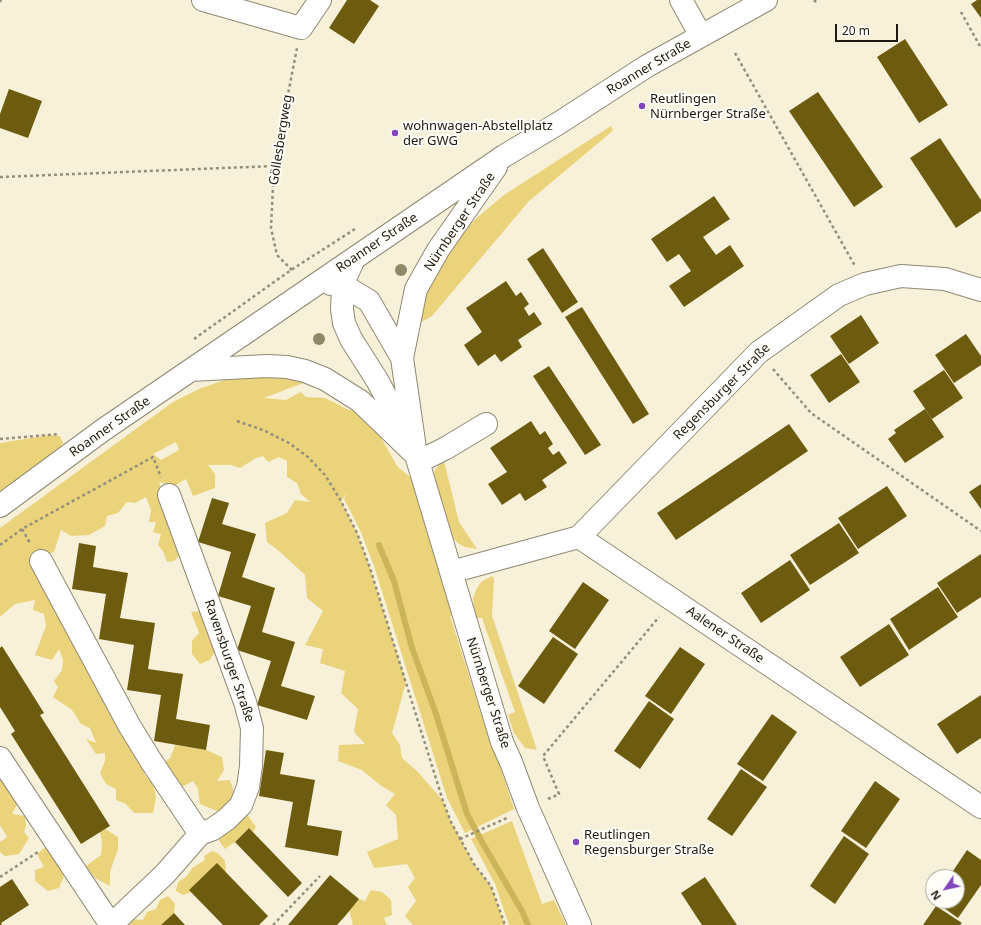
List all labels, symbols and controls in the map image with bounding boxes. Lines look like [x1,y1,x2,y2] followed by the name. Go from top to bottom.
[837,16,900,42] scale bar
[842,22,870,39] text: 20 m
[604,36,694,98] street label: Roanner Straße
[650,91,766,122] place label: Reutlingen Nürnberger Straße
[266,93,296,187] street label: Göllesbergweg
[637,101,647,111] marker: Reutlingen Nürnberger Straße
[403,118,553,149] place label: wohnwagen-Abstellplatz der GWG
[390,128,400,138] marker: wohnwagen-Abstellplatz der GWG
[421,170,499,274] street label: Nürnberger Straße
[333,210,421,276] street label: Roanner Straße
[670,340,774,444] street label: Regensburger Straße
[67,393,153,461] street label: Roanner Straße
[201,598,257,724] street label: Ravensburger Straße
[683,603,767,667] street label: Aalener Straße
[463,636,513,750] street label: Nürnberger Straße
[584,827,714,858] place label: Reutlingen Regensburger Straße
[571,837,581,847] marker: Reutlingen Regensburger Straße
[925,869,965,909] north arrow
[927,888,944,903] text: N

